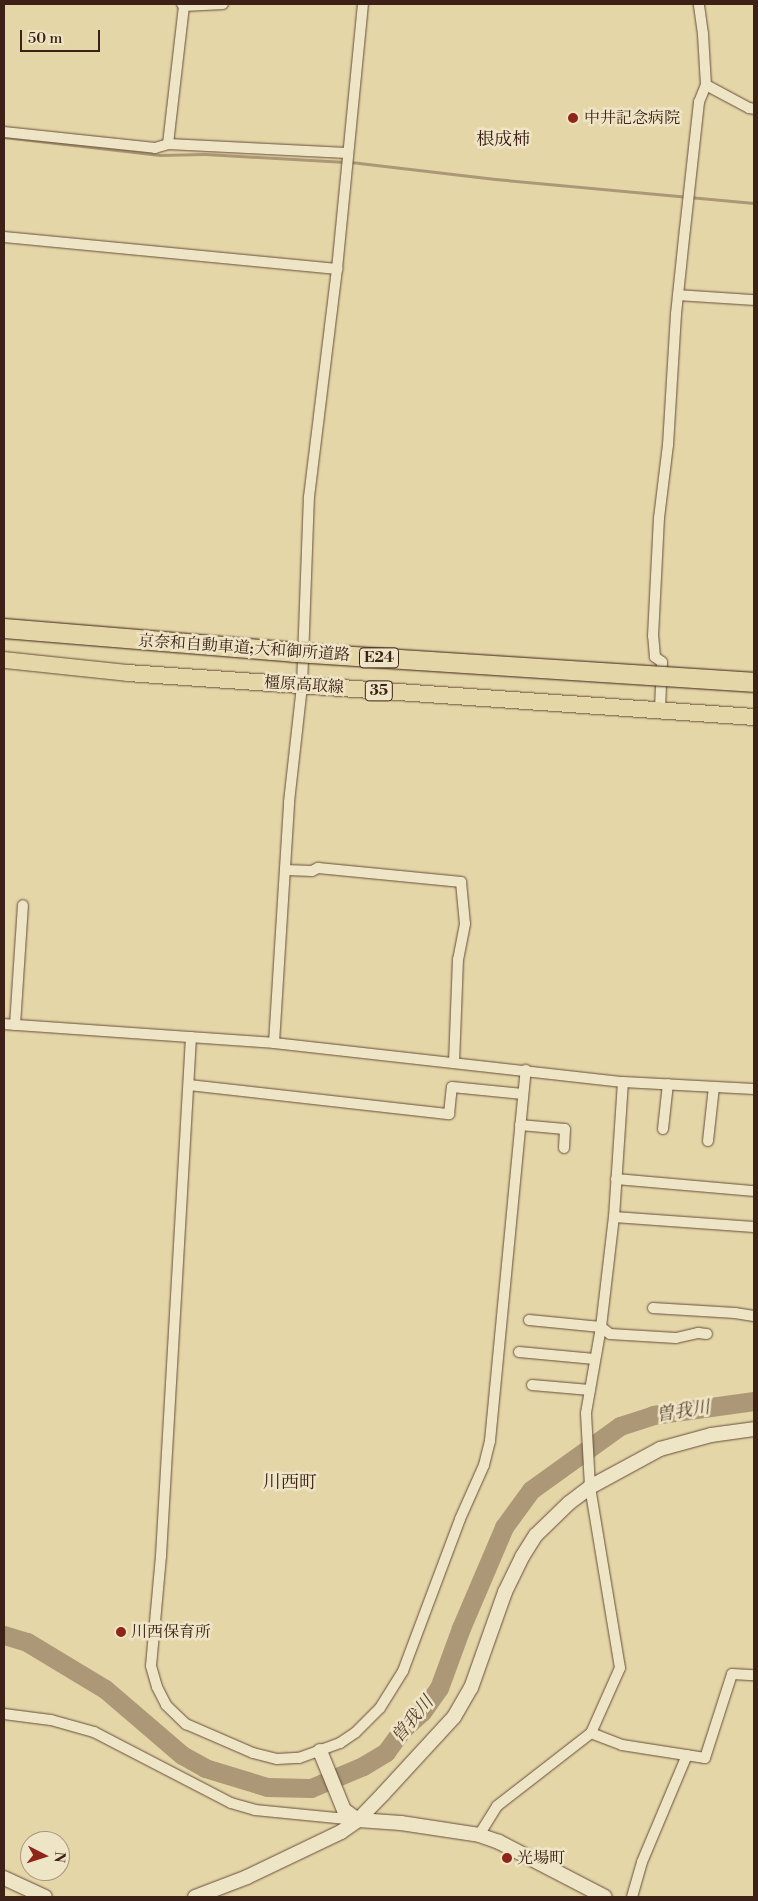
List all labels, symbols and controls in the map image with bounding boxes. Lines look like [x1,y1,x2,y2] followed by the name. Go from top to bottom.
[22,20,102,52] scale bar
[28,29,62,48] text: 50 m
[584,108,680,128] place label: 中井記念病院
[566,111,580,125] marker: 中井記念病院
[476,129,530,151] district label: 根成柿
[137,631,351,665] street label: 京奈和自動車道;大和御所道路
[359,646,399,670] road number: E24
[263,673,345,697] street label: 橿原高取線
[364,678,394,704] road number: 35
[655,1397,711,1427] water label: 曽我川
[263,1472,317,1494] district label: 川西町
[131,1622,211,1642] place label: 川西保育所
[115,1626,127,1638] marker: 川西保育所
[387,1692,439,1748] water label: 曽我川
[20,1831,70,1881] north arrow
[517,1848,565,1868] place label: 光場町
[49,1851,68,1864] text: N
[501,1852,513,1864] marker: 光場町

